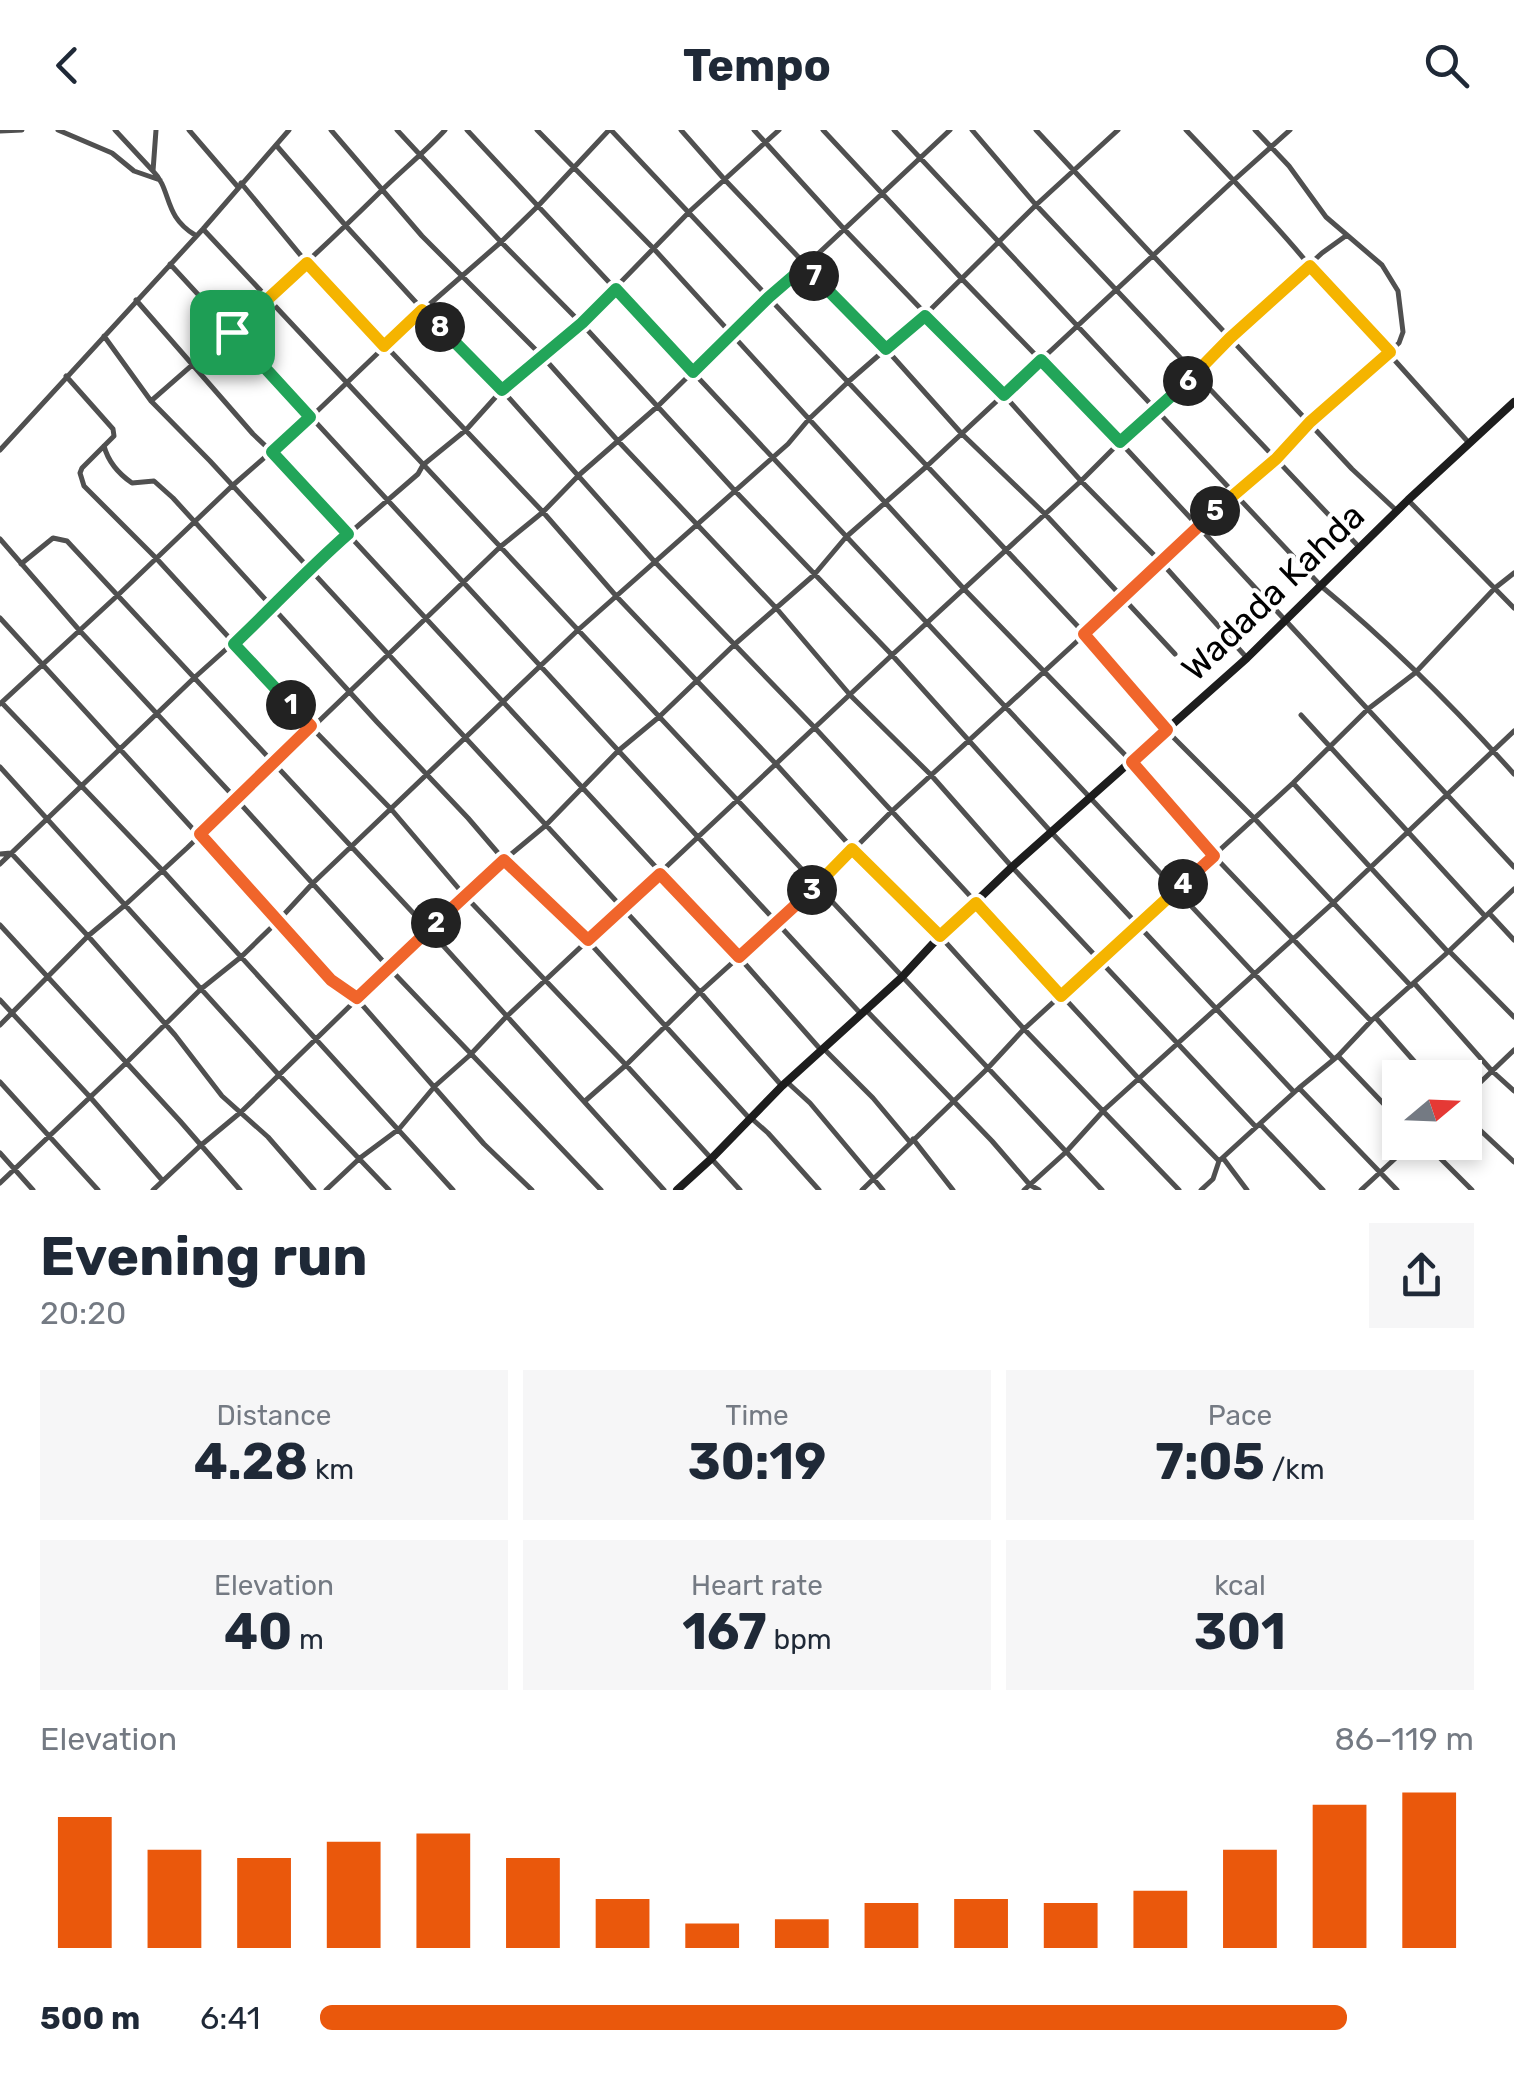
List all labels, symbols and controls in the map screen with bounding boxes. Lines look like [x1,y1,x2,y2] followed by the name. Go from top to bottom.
[40,38,95,93] icon: back
[1419,38,1474,93] icon: search
[683,39,831,92] text: Tempo
[789,251,839,301] pin: 7
[806,259,822,292] text: 7
[190,290,275,375] pin
[415,302,465,352] pin: 8
[205,305,260,360] icon: arrive
[431,310,449,343] text: 8
[1163,356,1213,406] pin: 6
[1179,364,1197,397] text: 6
[1190,486,1240,536] pin: 5
[1206,494,1224,527] text: 5
[1173,495,1373,689] street label: Wadada Kahda
[266,680,316,730] pin: 1
[284,688,298,721] text: 1
[1158,859,1208,909] pin: 4
[787,865,837,915] pin: 3
[1173,867,1193,900] text: 4
[803,873,821,906] text: 3
[411,898,461,948] pin: 2
[427,906,445,939] text: 2
[1382,1060,1482,1160] north arrow
[1382,1060,1482,1160] map controls
[1369,1223,1474,1328] button: share
[40,1224,368,1289] text: Evening run
[40,1294,126,1332] text: 20:20
[217,1399,331,1432] text: Distance
[725,1399,789,1432] text: Time
[1208,1399,1272,1432] text: Pace
[194,1432,308,1492] text: 4.28
[688,1432,826,1492] text: 30:19
[1155,1432,1265,1492] text: 7:05
[308,1453,354,1486] text: km
[1265,1453,1325,1486] text: /km
[214,1569,334,1602] text: Elevation
[691,1569,823,1602] text: Heart rate
[1214,1569,1266,1602] text: kcal
[224,1602,292,1662] text: 40
[682,1602,767,1662] text: 167
[1194,1602,1286,1662] text: 301
[292,1623,324,1656] text: m
[767,1623,832,1656] text: bpm
[40,1720,177,1758] text: Elevation
[1335,1720,1474,1758] text: 86–119 m
[40,1999,140,2037] text: 500 m
[200,1999,260,2037] text: 6:41

